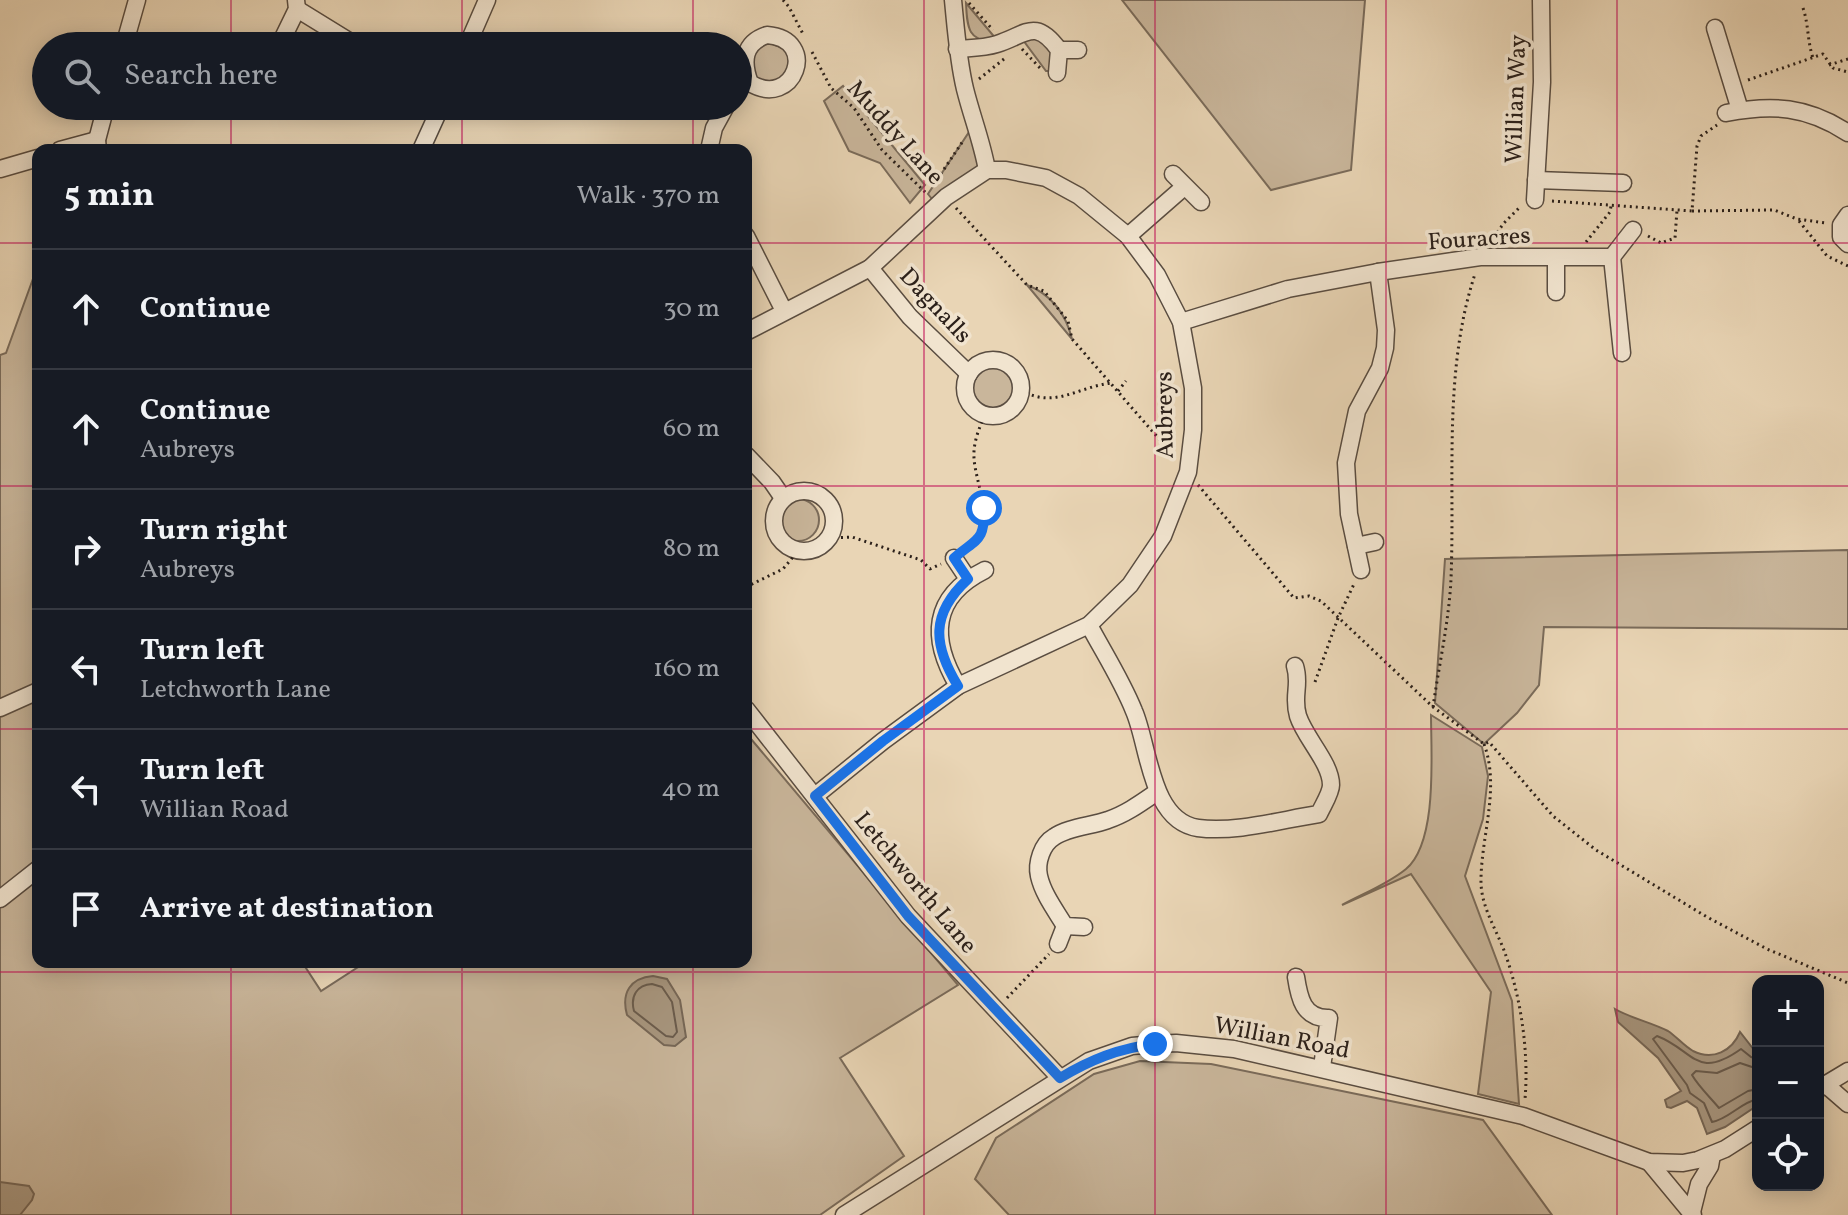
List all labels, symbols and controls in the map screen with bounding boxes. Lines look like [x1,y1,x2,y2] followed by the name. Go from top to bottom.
[32,32,752,120] search box
[1498,34,1536,164] street label: Willian Way
[60,54,104,98] icon: search
[124,55,278,97] text: Search here
[838,73,951,193] street label: Muddy Lane
[64,173,154,220] text: 5 min
[577,178,720,214] text: Walk · 370 m
[1427,219,1532,261] street label: Fouracres
[891,261,979,352] street label: Dagnalls
[64,287,108,331] icon: ahead
[140,288,271,330] text: Continue
[663,291,720,327] text: 30 m
[1148,371,1184,459] street label: Aubreys
[140,390,271,432] text: Continue
[64,407,108,451] icon: ahead
[663,411,720,447] text: 60 m
[140,432,235,468] text: Aubreys
[966,490,1002,526] route start
[140,510,288,552] text: Turn right
[64,527,108,571] icon: right
[663,531,720,567] text: 80 m
[140,552,235,588] text: Aubreys
[140,630,264,672] text: Turn left
[64,647,108,691] icon: left
[653,651,720,687] text: 160 m
[140,672,331,708] text: Letchworth Lane
[140,750,264,792] text: Turn left
[64,767,108,811] icon: left
[661,771,720,807] text: 40 m
[140,792,289,828] text: Willian Road
[845,805,984,962] street label: Letchworth Lane
[64,887,108,931] icon: arrive
[140,888,434,930] text: Arrive at destination
[1752,975,1824,1191] map controls
[1752,975,1824,1047] button: +
[1211,1009,1352,1069] street label: Willian Road
[1137,1026,1173,1062] route end
[1752,1047,1824,1119] button: −
[1752,1119,1824,1191] button: locate

